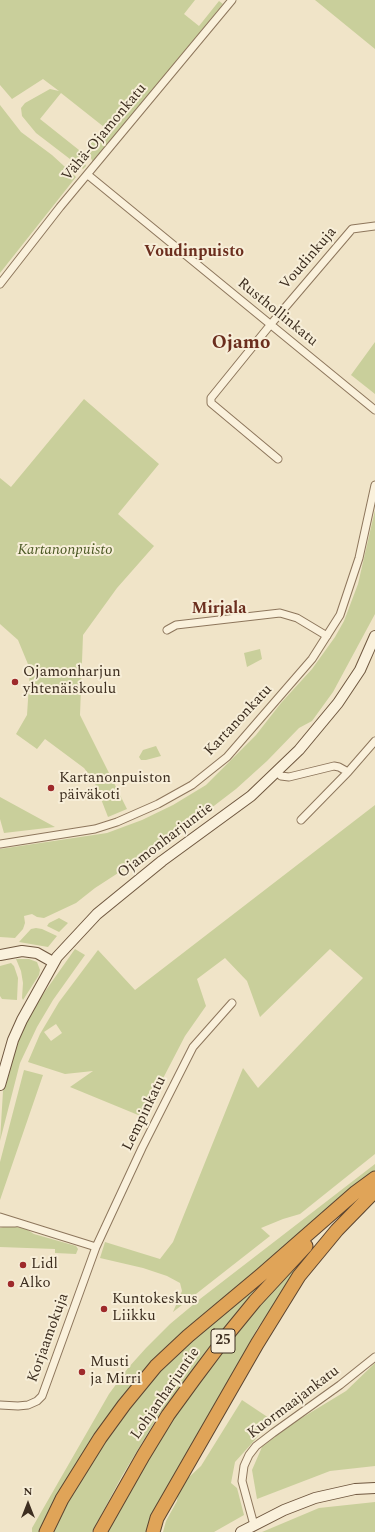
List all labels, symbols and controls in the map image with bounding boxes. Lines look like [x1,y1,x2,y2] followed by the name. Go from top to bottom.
[59,80,151,186] street label: Vähä-Ojamonkatu
[277,224,341,294] street label: Voudinkuja
[144,243,244,263] district label: Voudinpuisto
[233,275,321,351] street label: Rusthollinkatu
[212,333,270,355] district label: Ojamo
[17,542,113,560] park label: Kartanonpuisto
[192,600,246,620] district label: Mirjala
[23,664,121,699] place label: Ojamonharjun yhtenäiskoulu
[10,677,20,687] marker: Ojamonharjun yhtenäiskoulu
[201,682,277,760] street label: Kartanonkatu
[59,770,171,805] place label: Kartanonpuiston päiväkoti
[46,783,56,793] marker: Kartanonpuiston päiväkoti
[115,799,217,883] street label: Ojamonharjuntie
[119,1074,171,1154] street label: Lempinkatu
[31,1256,58,1274] place label: Lidl
[18,1260,28,1270] marker: Lidl
[19,1275,51,1293] place label: Alko
[6,1279,16,1289] marker: Alko
[25,1291,73,1385] street label: Korjaamokuja
[112,1291,198,1326] place label: Kuntokeskus Liikku
[99,1304,109,1314] marker: Kuntokeskus Liikku
[211,1329,235,1353] road number: 25
[128,1345,204,1443] street label: Lohjanharjuntie
[90,1354,141,1389] place label: Musti ja Mirri
[245,1363,343,1443] street label: Kuormaajankatu
[77,1367,87,1377] marker: Musti ja Mirri
[24,1483,32,1500] text: N
[8,1484,48,1524] north arrow

